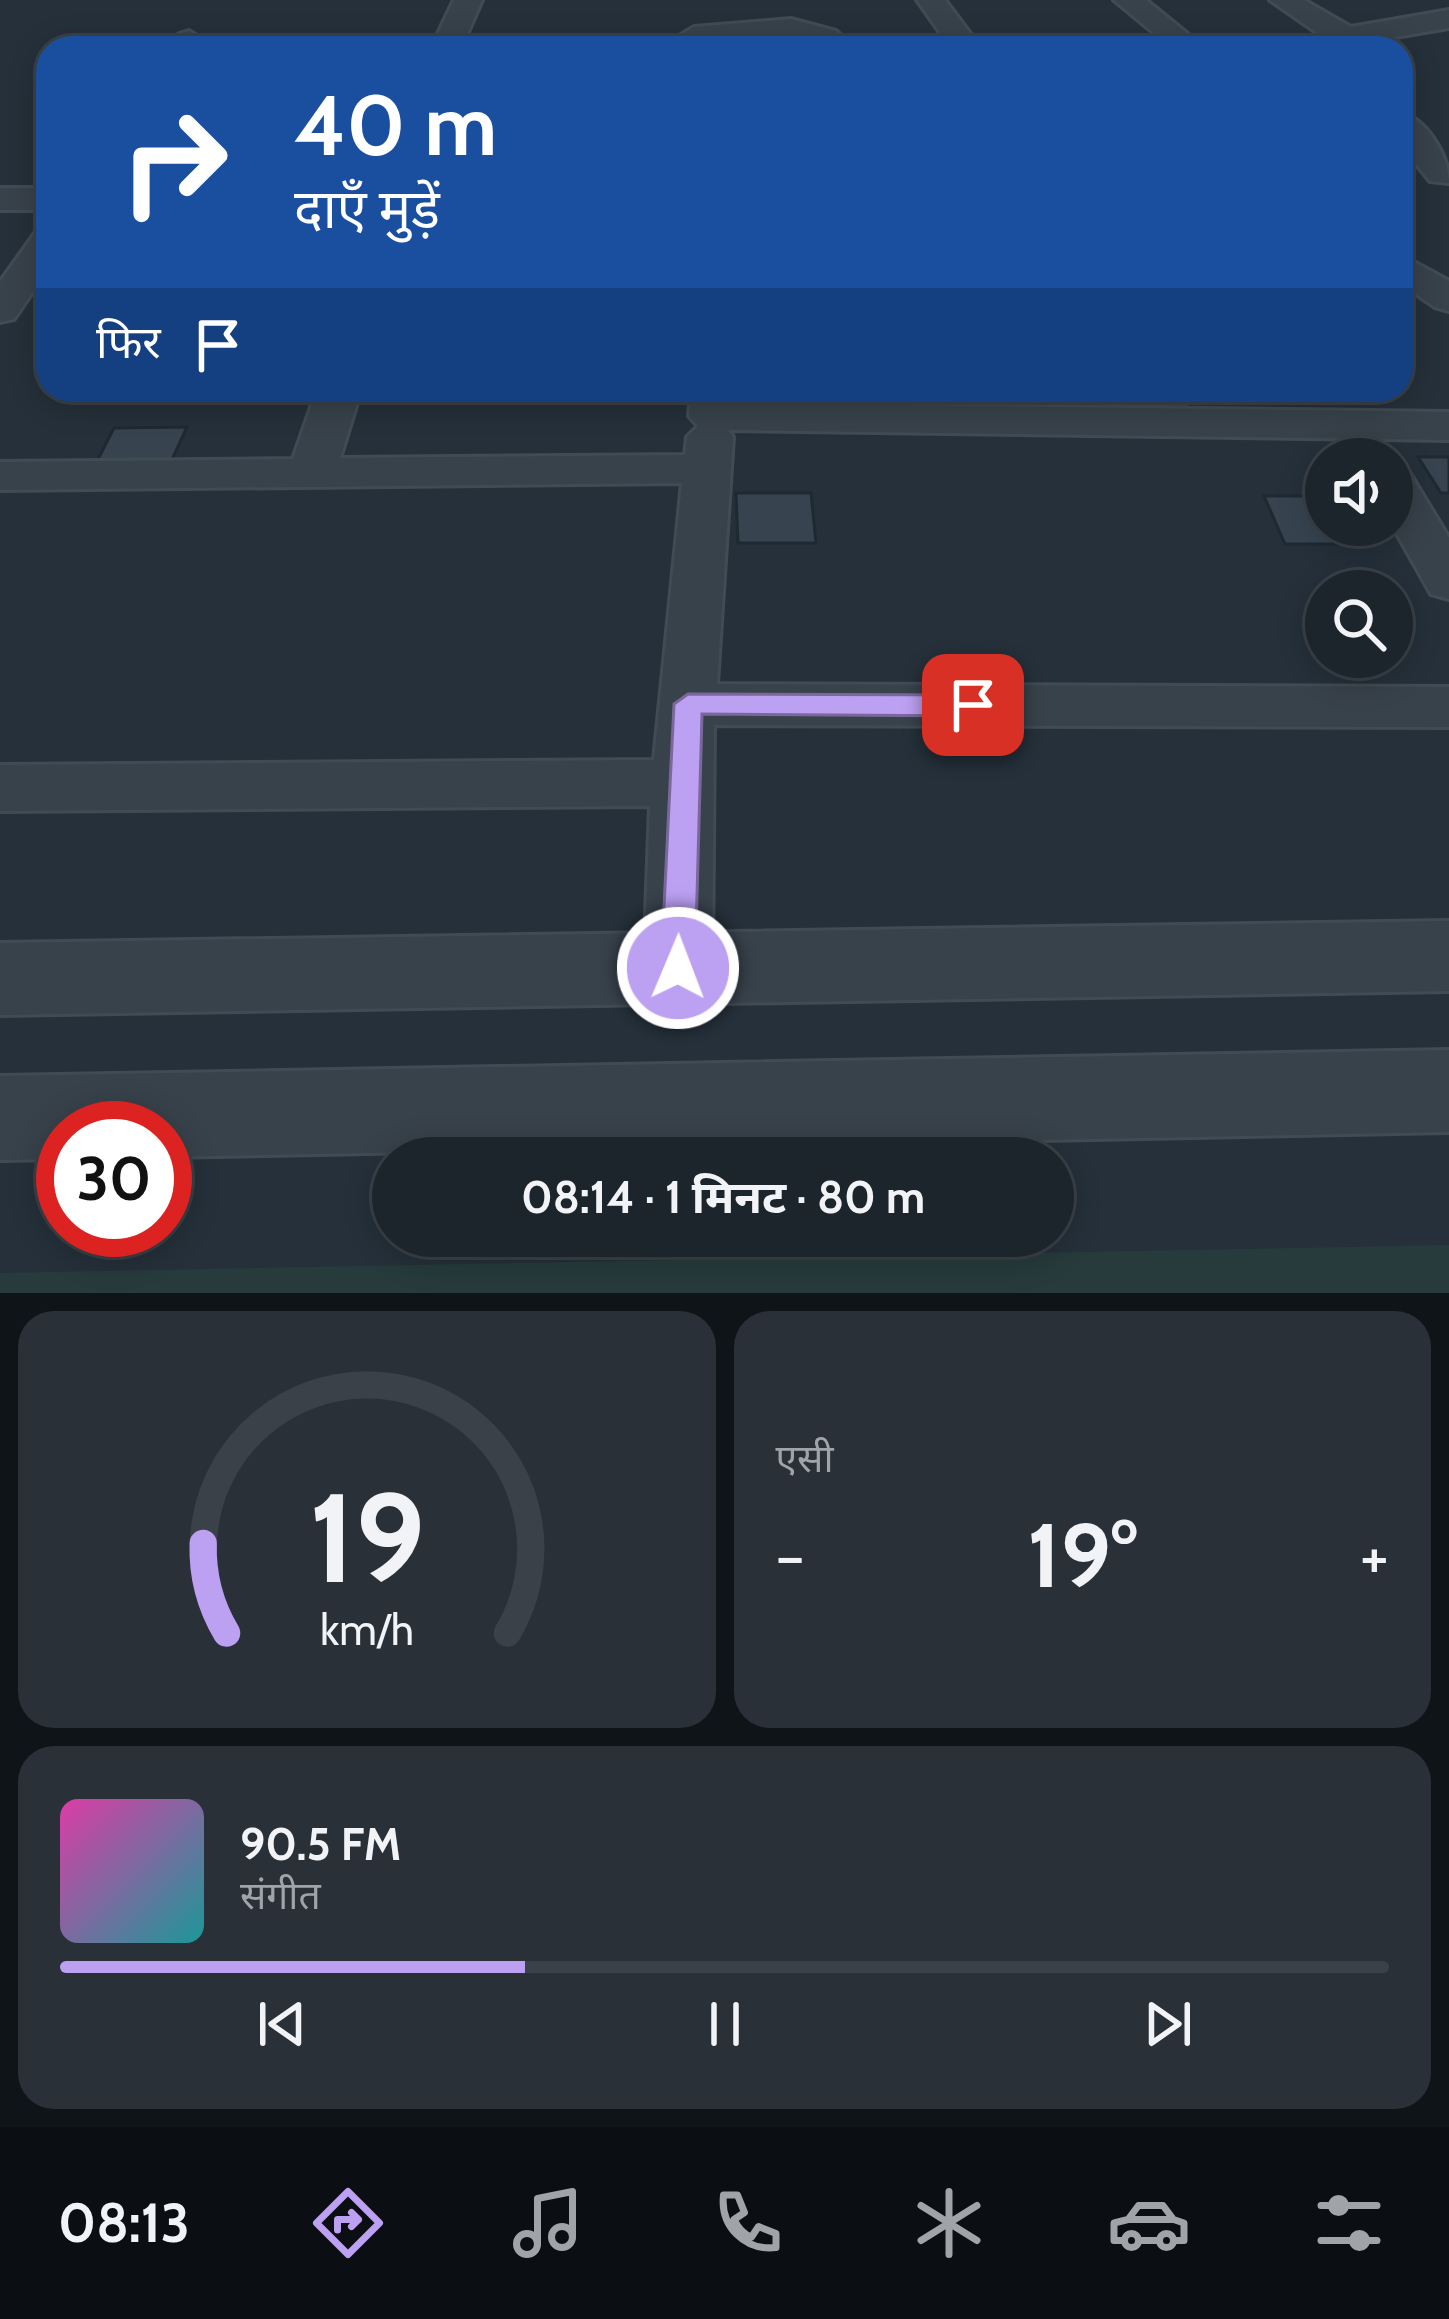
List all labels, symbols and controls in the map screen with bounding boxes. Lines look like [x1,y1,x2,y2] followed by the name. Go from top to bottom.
[294,74,497,176] text: 40 m
[96,84,252,240] icon: right
[294,176,440,242] text: दाएँ मुड़ें
[185,312,251,378] icon: arrive
[96,315,161,369] text: फिर
[1305,438,1413,678] map controls
[1305,438,1413,546] button: sound
[1305,570,1413,678] button: search
[922,654,1024,756] pin
[940,672,1006,738] icon: arrive
[615,905,741,1031] position arrow
[36,1101,192,1257] speed limit sign: 30
[521,1170,925,1224] text: 08:14 · 1 मिनट · 80 m
[776,1434,834,1482] text: एसी
[309,1462,425,1613] text: 19
[1027,1500,1137,1610] text: 19°
[776,1515,805,1596] text: −
[1360,1515,1389,1596] text: +
[320,1603,414,1655] text: km/h
[240,1817,401,1871] text: 90.5 FM
[240,1871,321,1919] text: संगीत
[249,1991,315,2057] icon: previous
[692,1991,758,2057] icon: pause
[1135,1991,1201,2057] icon: next
[306,2181,390,2265] icon: directions
[506,2181,590,2265] icon: music
[706,2181,790,2265] icon: phone
[907,2181,991,2265] icon: climate
[1107,2181,1191,2265] icon: car
[1307,2181,1391,2265] icon: filters
[58,2190,190,2256] text: 08:13

